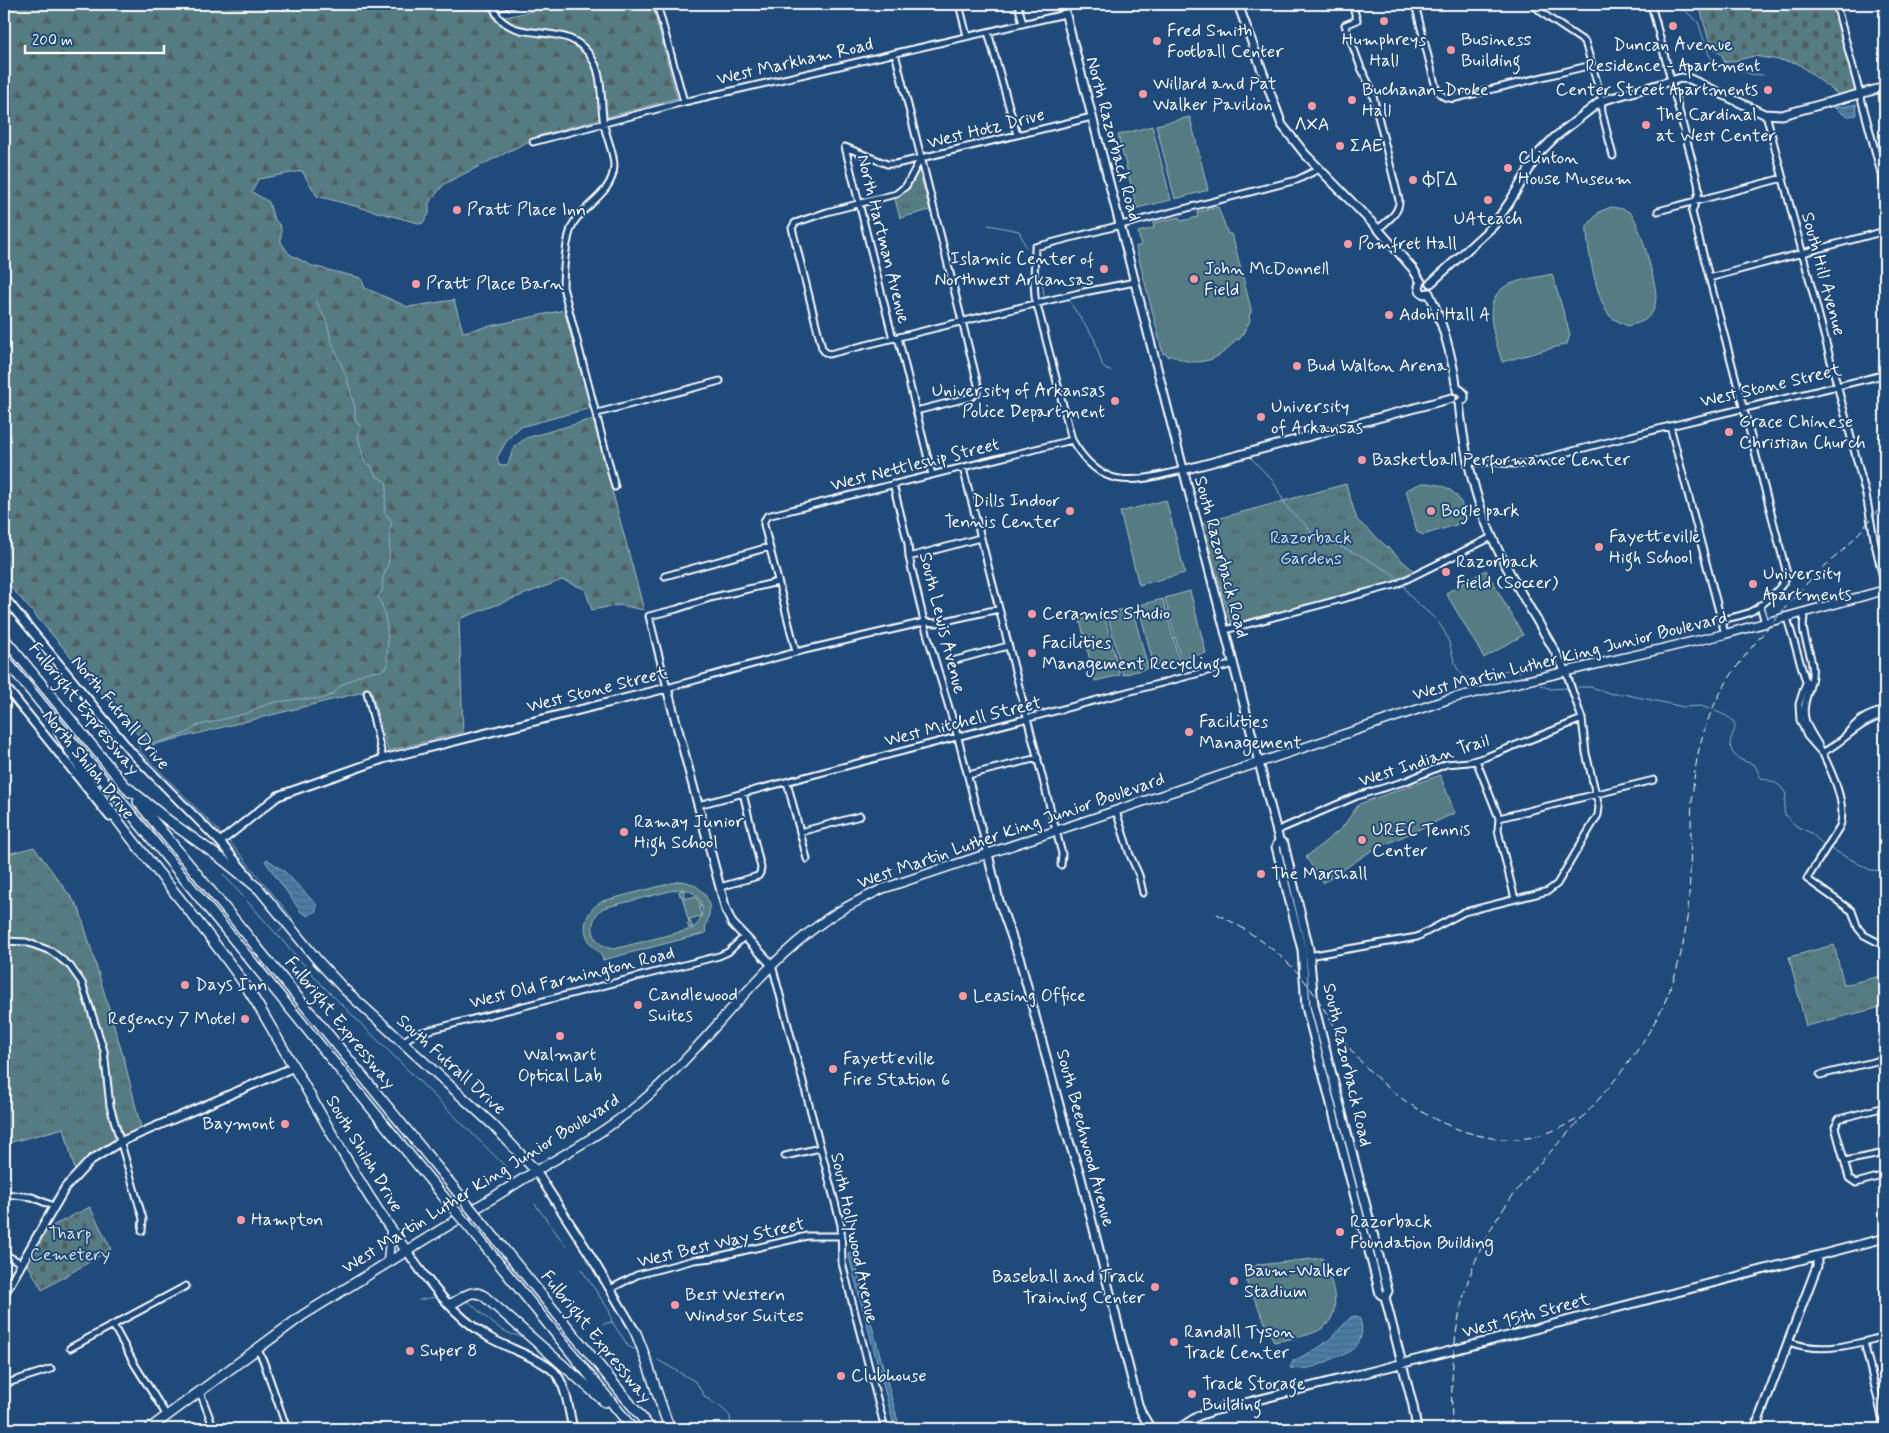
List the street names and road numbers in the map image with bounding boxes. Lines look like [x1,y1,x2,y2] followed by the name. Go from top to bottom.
[714,32,876,92] street label: West Markham Road
[1079,54,1147,224] street label: North Razorback Road
[925,103,1047,155] street label: West Hotz Drive
[850,152,916,326] street label: North Hartman Avenue
[1795,210,1851,338] street label: South Hill Avenue
[1698,358,1844,414] street label: West Stone Street
[828,432,1002,498] street label: West Nettleship Street
[1188,473,1254,641] street label: South Razorback Road
[913,550,971,696] street label: South Lewis Avenue
[1410,605,1730,707] street label: West Martin Luther King Junior Boulevard
[21,638,145,782] street label: Fulbright Expressway
[65,651,175,775] street label: North Futrall Drive
[524,661,670,719] street label: West Stone Street
[882,691,1044,753] street label: West Mitchell Street
[36,705,140,825] street label: North Shiloh Drive
[1356,729,1492,793] street label: West Indian Trail
[854,767,1168,895] street label: West Martin Luther King Junior Boulevard
[467,941,677,1015] street label: West Old Farmington Road
[277,952,401,1096] street label: Fulbright Expressway
[1317,981,1377,1149] street label: South Razorback Road
[391,1009,511,1121] street label: South Futrall Drive
[1050,1047,1120,1229] street label: South Beechwood Avenue
[337,1088,625,1280] street label: West Martin Luther King Junior Boulevard
[320,1091,408,1217] street label: South Shiloh Drive
[824,1150,884,1326] street label: South Hollywood Avenue
[635,1212,807,1274] street label: West Best Way Street
[533,1266,657,1410] street label: Fulbright Expressway
[1460,1287,1593,1345] street label: West 15th Street

